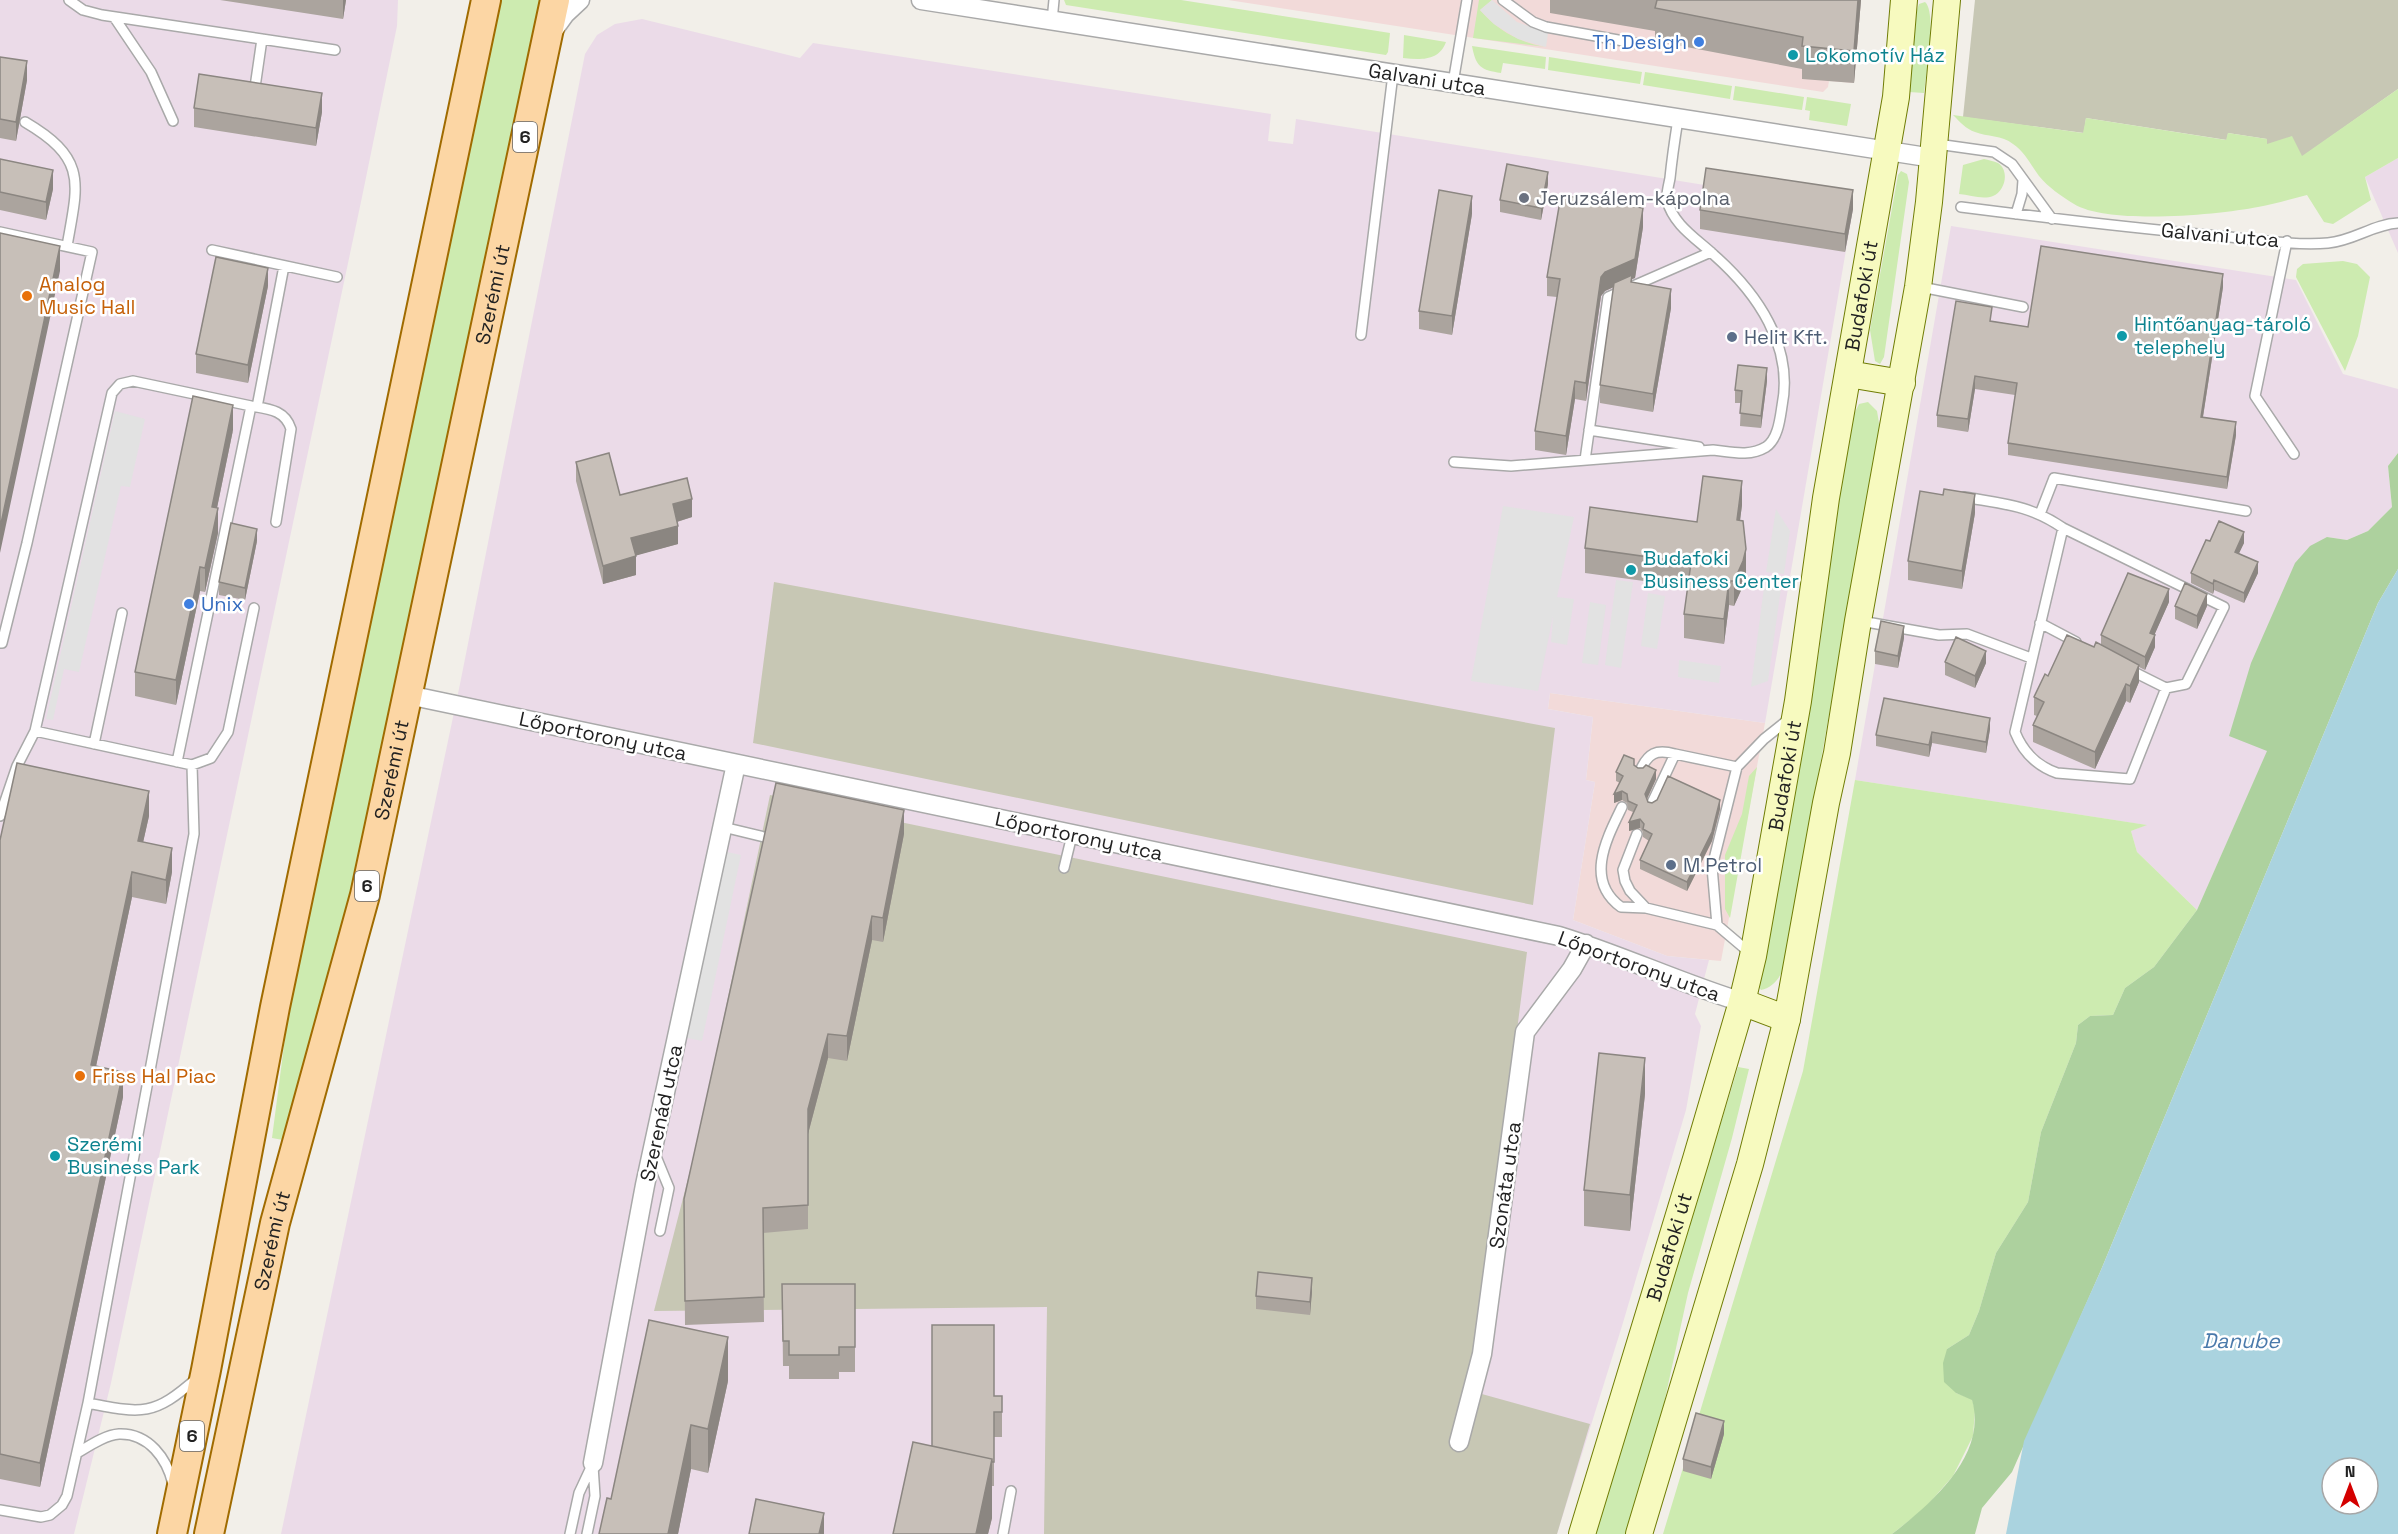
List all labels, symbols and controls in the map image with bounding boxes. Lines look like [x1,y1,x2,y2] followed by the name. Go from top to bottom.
[1592,29,1687,55] place label: Th Desigh
[1692,35,1706,49] marker: Th Desigh
[1805,42,1945,68] place label: Lokomotív Ház
[1786,48,1800,62] marker: Lokomotív Ház
[1366,57,1488,101] street label: Galvani utca
[513,122,537,152] road number: 6
[1536,185,1730,211] place label: Jeruzsálem-kápolna
[1517,191,1531,205] marker: Jeruzsálem-kápolna
[2160,217,2280,253] street label: Galvani utca
[1839,238,1884,353] street label: Budafoki út
[469,242,516,347] street label: Szerémi út
[39,271,136,320] place label: Analog Music Hall
[20,289,34,303] marker: Analog Music Hall
[2134,311,2311,360] place label: Hintőanyag-tároló telephely
[1744,324,1828,350] place label: Helit Kft.
[2115,329,2129,343] marker: Hintőanyag-tároló telephely
[1725,330,1739,344] marker: Helit Kft.
[1643,545,1799,594] place label: Budafoki Business Center
[1624,563,1638,577] marker: Budafoki Business Center
[201,591,243,617] place label: Unix
[182,597,196,611] marker: Unix
[517,706,689,766] street label: Lőportorony utca
[368,717,415,822] street label: Szerémi út
[1762,718,1807,833] street label: Budafoki út
[993,806,1165,866] street label: Lőportorony utca
[1683,852,1762,878] place label: M.Petrol
[1664,858,1678,872] marker: M.Petrol
[355,871,379,901] road number: 6
[1554,925,1724,1007] street label: Lőportorony utca
[634,1042,688,1184] street label: Szerenád utca
[92,1063,216,1089] place label: Friss Hal Piac
[73,1069,87,1083] marker: Friss Hal Piac
[1483,1120,1527,1250] street label: Szonáta utca
[67,1131,200,1180] place label: Szerémi Business Park
[48,1149,62,1163] marker: Szerémi Business Park
[248,1188,296,1293] street label: Szerémi út
[1640,1189,1698,1304] street label: Budafoki út
[2202,1327,2281,1354] water label: Danube
[180,1421,204,1451] road number: 6
[2320,1456,2380,1516] north arrow
[2345,1461,2355,1482] text: N

